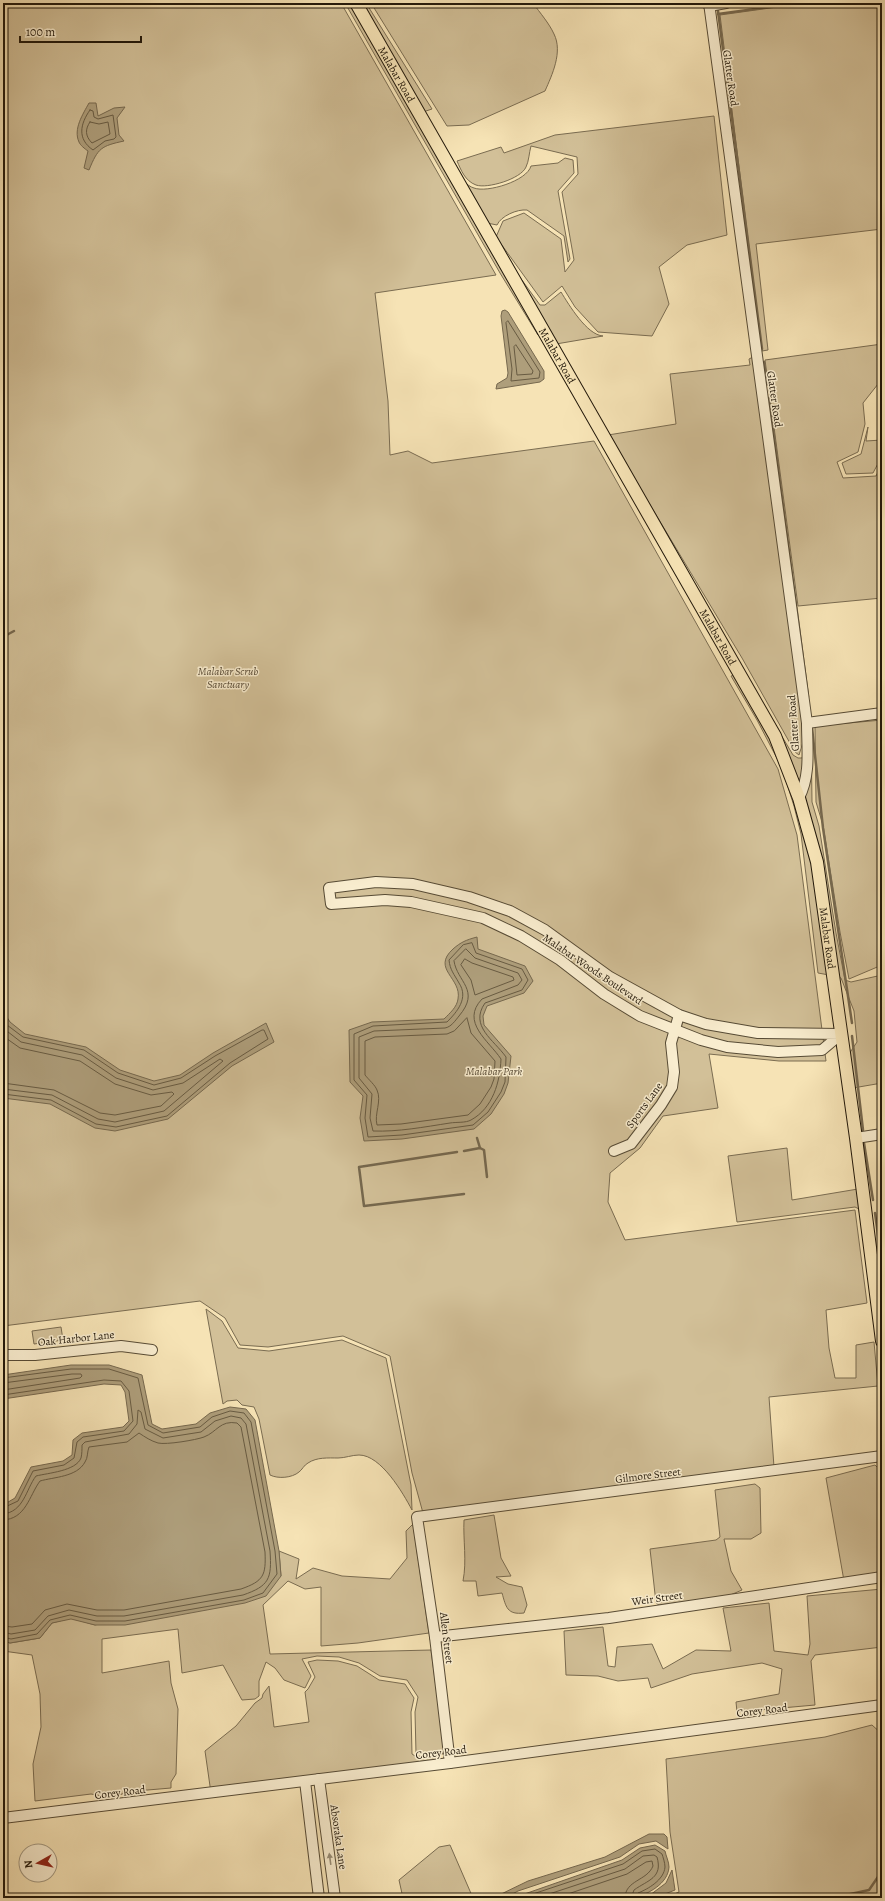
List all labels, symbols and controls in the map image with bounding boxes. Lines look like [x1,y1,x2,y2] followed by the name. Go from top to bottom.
[20,18,141,44] scale bar
[26,24,55,40] text: 100 m
[374,44,418,105] street label: Malabar Road
[719,49,742,107] street label: Glatter Road
[535,325,579,387] street label: Malabar Road
[763,370,786,428] street label: Glatter Road
[696,606,740,668] street label: Malabar Road
[198,664,258,692] park label: Malabar Scrub Sanctuary
[784,694,803,752] street label: Glatter Road
[815,906,839,970] street label: Malabar Road
[540,930,646,1009] street label: Malabar Woods Boulevard
[466,1064,522,1079] park label: Malabar Park
[623,1079,666,1131] street label: Sports Lane
[37,1327,115,1350] street label: Oak Harbor Lane
[614,1464,682,1487] street label: Gilmore Street
[630,1587,684,1610] street label: Weir Street
[436,1610,457,1665] street label: Allen Street
[736,1700,788,1721] street label: Corey Road
[415,1742,467,1763] street label: Corey Road
[94,1782,146,1803] street label: Corey Road
[326,1803,350,1870] street label: Absoraka Lane
[18,1843,58,1883] north arrow
[327,1853,333,1865] one-way arrow
[21,1859,37,1869] text: N

